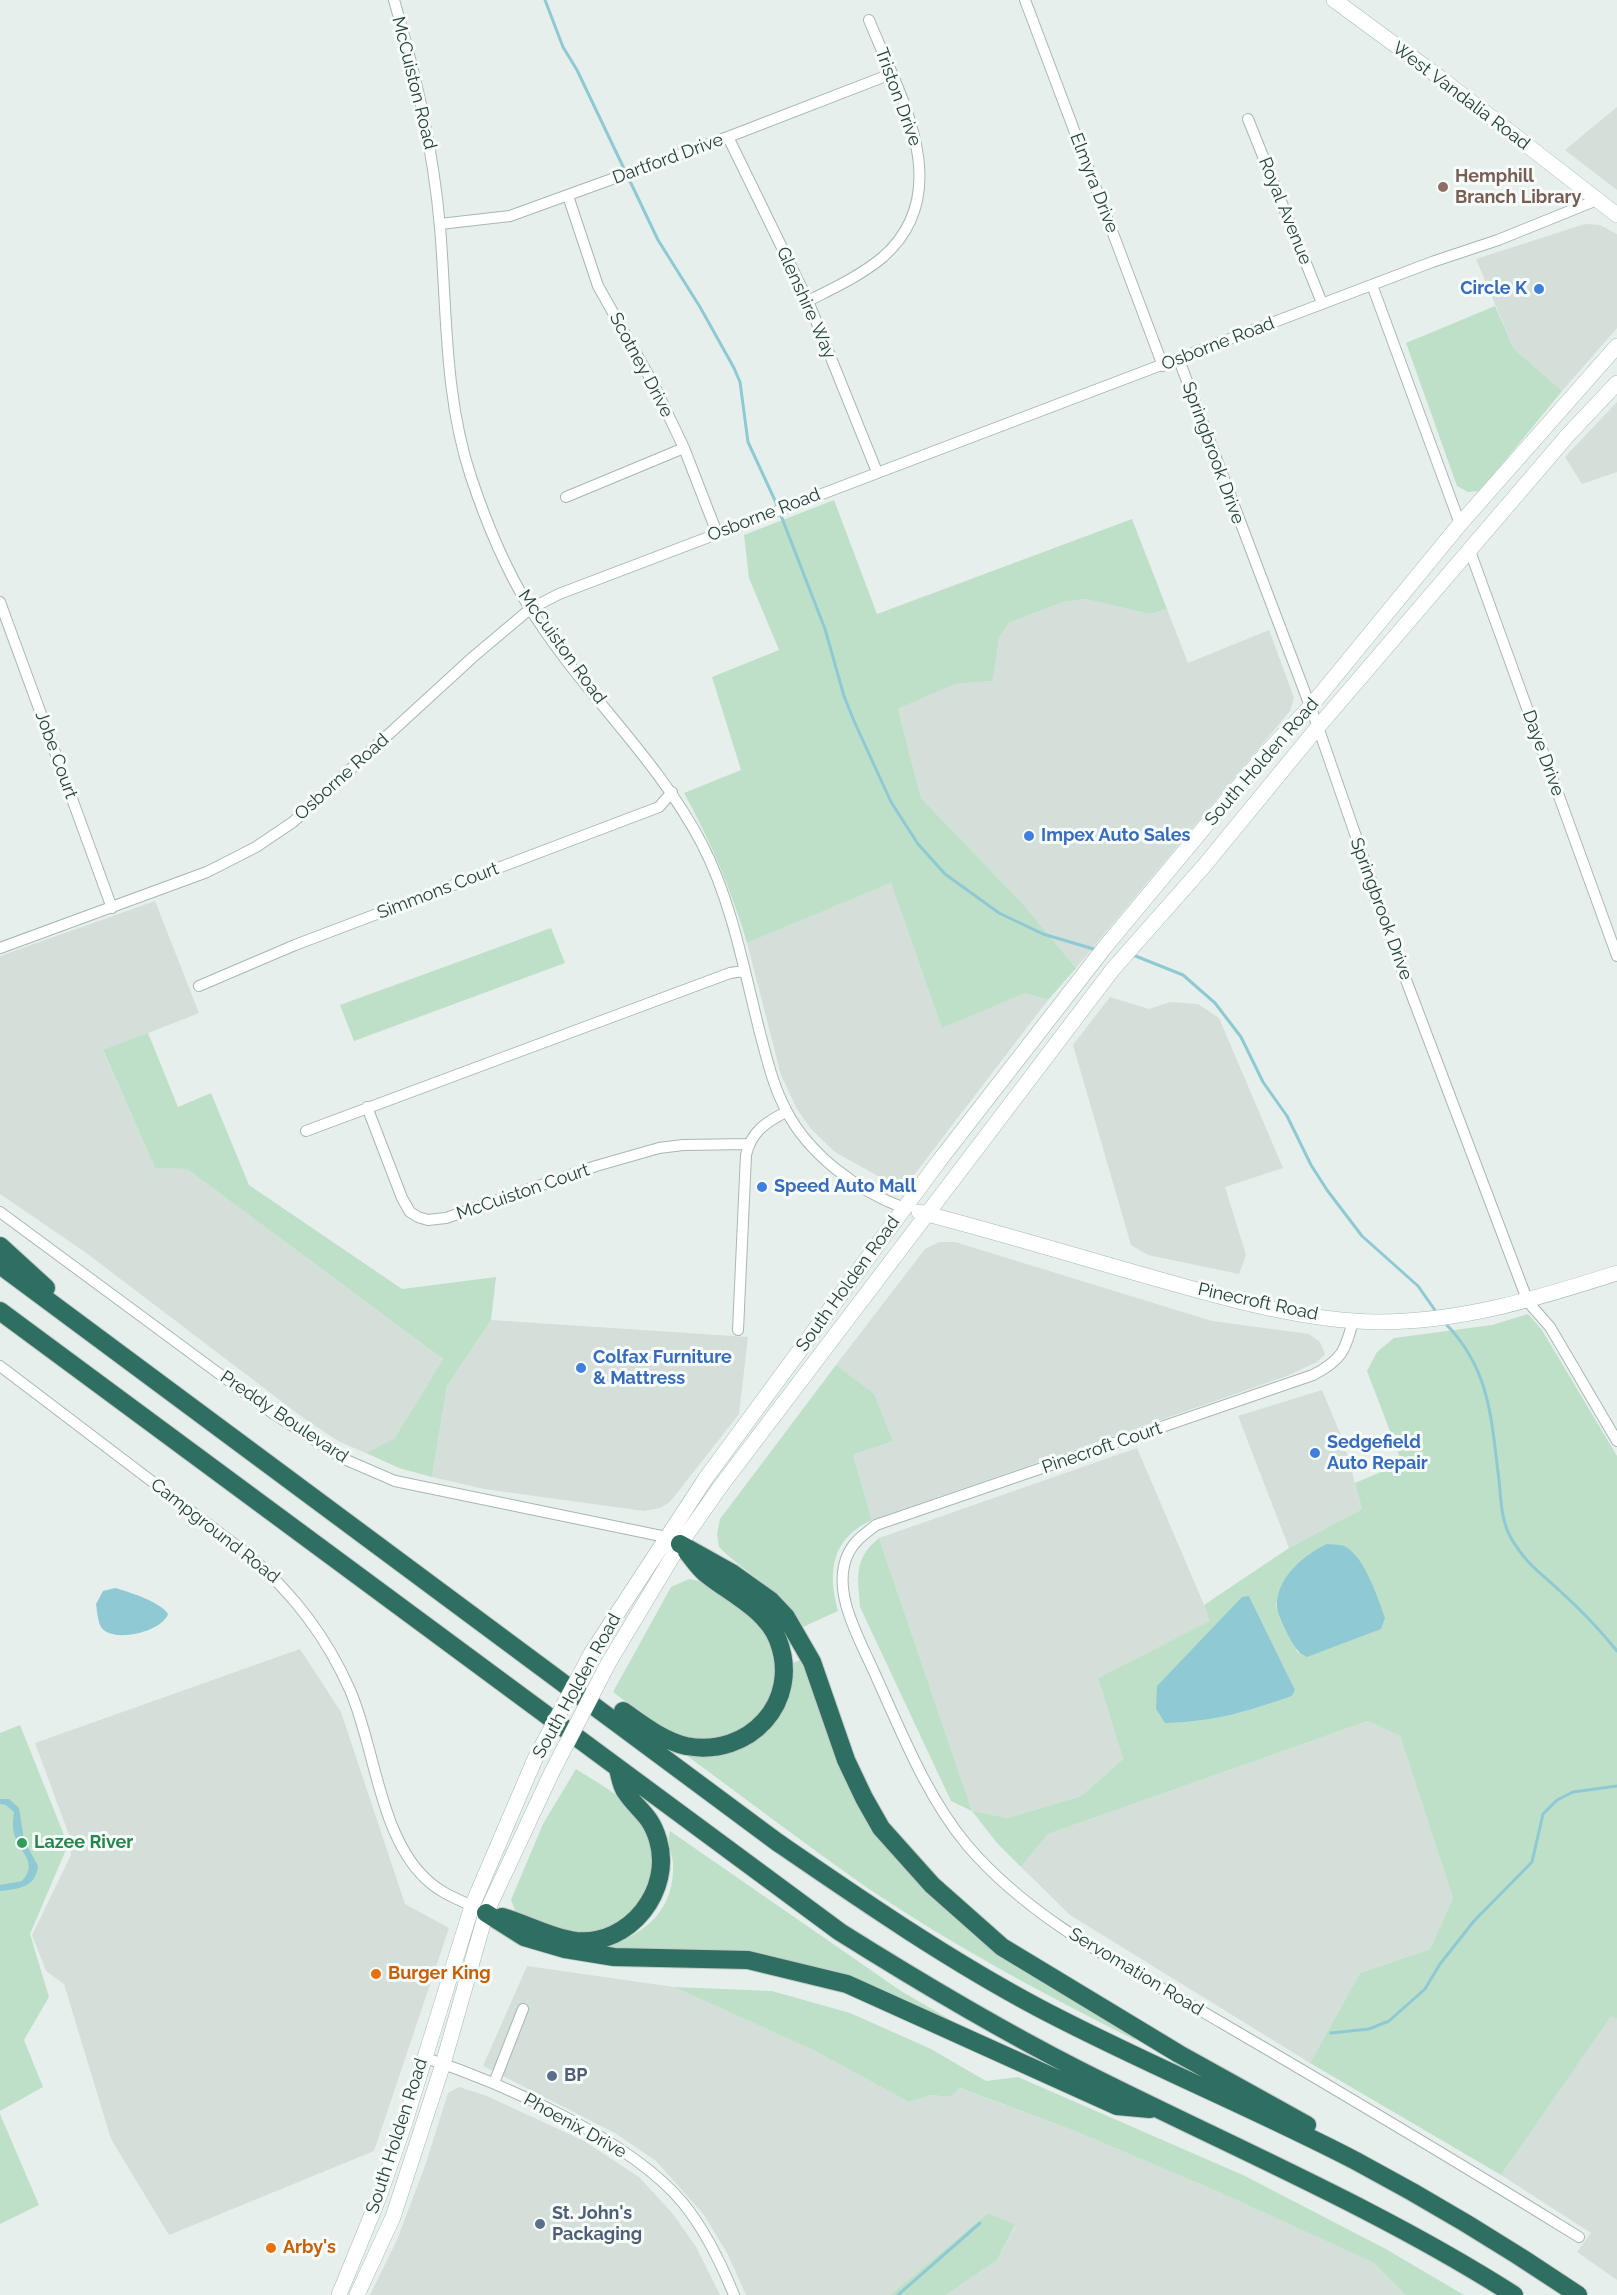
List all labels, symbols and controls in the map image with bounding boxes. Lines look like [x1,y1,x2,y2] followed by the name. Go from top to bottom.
[387,14,441,152] street label: McCuiston Road
[1388,37,1534,155] street label: West Vandalia Road
[870,45,926,149] street label: Triston Drive
[610,129,726,189] street label: Dartford Drive
[1065,130,1123,236] street label: Elmyra Drive
[1254,154,1316,268] street label: Royal Avenue
[1455,166,1581,208] place label: Hemphill Branch Library
[1436,180,1450,194] marker: Hemphill Branch Library
[772,244,840,362] street label: Glenshire Way
[1460,278,1527,300] place label: Circle K
[1532,282,1546,296] marker: Circle K
[604,309,678,421] street label: Scotney Drive
[1159,313,1277,375] street label: Osborne Road
[1177,379,1249,527] street label: Springbrook Drive
[705,484,823,546] street label: Osborne Road
[513,586,611,708] street label: McCuiston Road
[1201,694,1323,830] street label: South Holden Road
[1517,707,1569,799] street label: Daye Drive
[30,708,82,802] street label: Jobe Court
[290,729,394,825] street label: Osborne Road
[1041,825,1190,847] place label: Impex Auto Sales
[1022,829,1036,843] marker: Impex Auto Sales
[1345,835,1417,983] street label: Springbrook Drive
[374,858,502,924] street label: Simmons Court
[454,1159,592,1225] street label: McCuiston Court
[774,1176,916,1198] place label: Speed Auto Mall
[755,1180,769,1194] marker: Speed Auto Mall
[792,1212,904,1356] street label: South Holden Road
[1196,1279,1320,1325] street label: Pinecroft Road
[593,1347,732,1390] place label: Colfax Furniture & Mattress
[574,1361,588,1375] marker: Colfax Furniture & Mattress
[216,1366,352,1468] street label: Preddy Boulevard
[1039,1417,1165,1479] street label: Pinecroft Court
[1327,1432,1428,1474] place label: Sedgefield Auto Repair
[1308,1446,1322,1460] marker: Sedgefield Auto Repair
[146,1474,284,1588] street label: Campground Road
[528,1610,626,1762] street label: South Holden Road
[34,1832,133,1854] place label: Lazee River
[15,1836,29,1850] marker: Lazee River
[1065,1923,1207,2021] street label: Servomation Road
[388,1963,491,1985] place label: Burger King
[369,1967,383,1981] marker: Burger King
[362,2056,432,2216] street label: South Holden Road
[564,2065,587,2087] place label: BP
[545,2069,559,2083] marker: BP
[520,2089,630,2163] street label: Phoenix Drive
[552,2203,642,2246] place label: St. John's Packaging
[533,2217,547,2231] marker: St. John's Packaging
[283,2237,336,2259] place label: Arby's
[264,2241,278,2255] marker: Arby's

